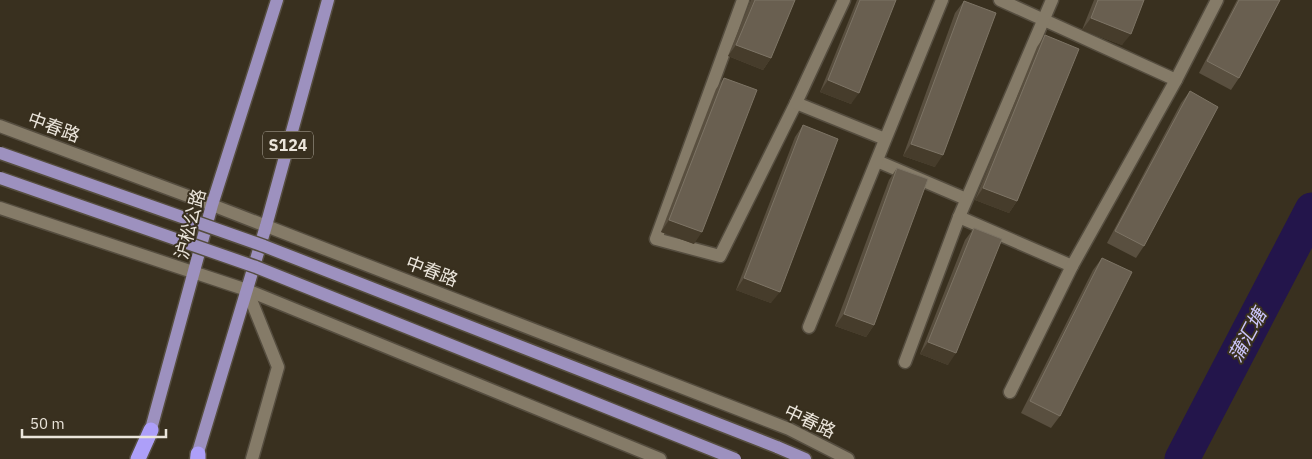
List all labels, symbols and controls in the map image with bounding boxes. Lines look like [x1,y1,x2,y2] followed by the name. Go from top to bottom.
[25,107,83,147] street label: 中春路
[263,132,313,158] road number: S124
[170,186,210,262] street label: 沪松公路
[403,251,461,291] street label: 中春路
[1223,302,1272,366] water label: 蒲汇塘
[781,399,839,443] street label: 中春路
[22,406,166,438] scale bar
[30,414,65,433] text: 50 m

